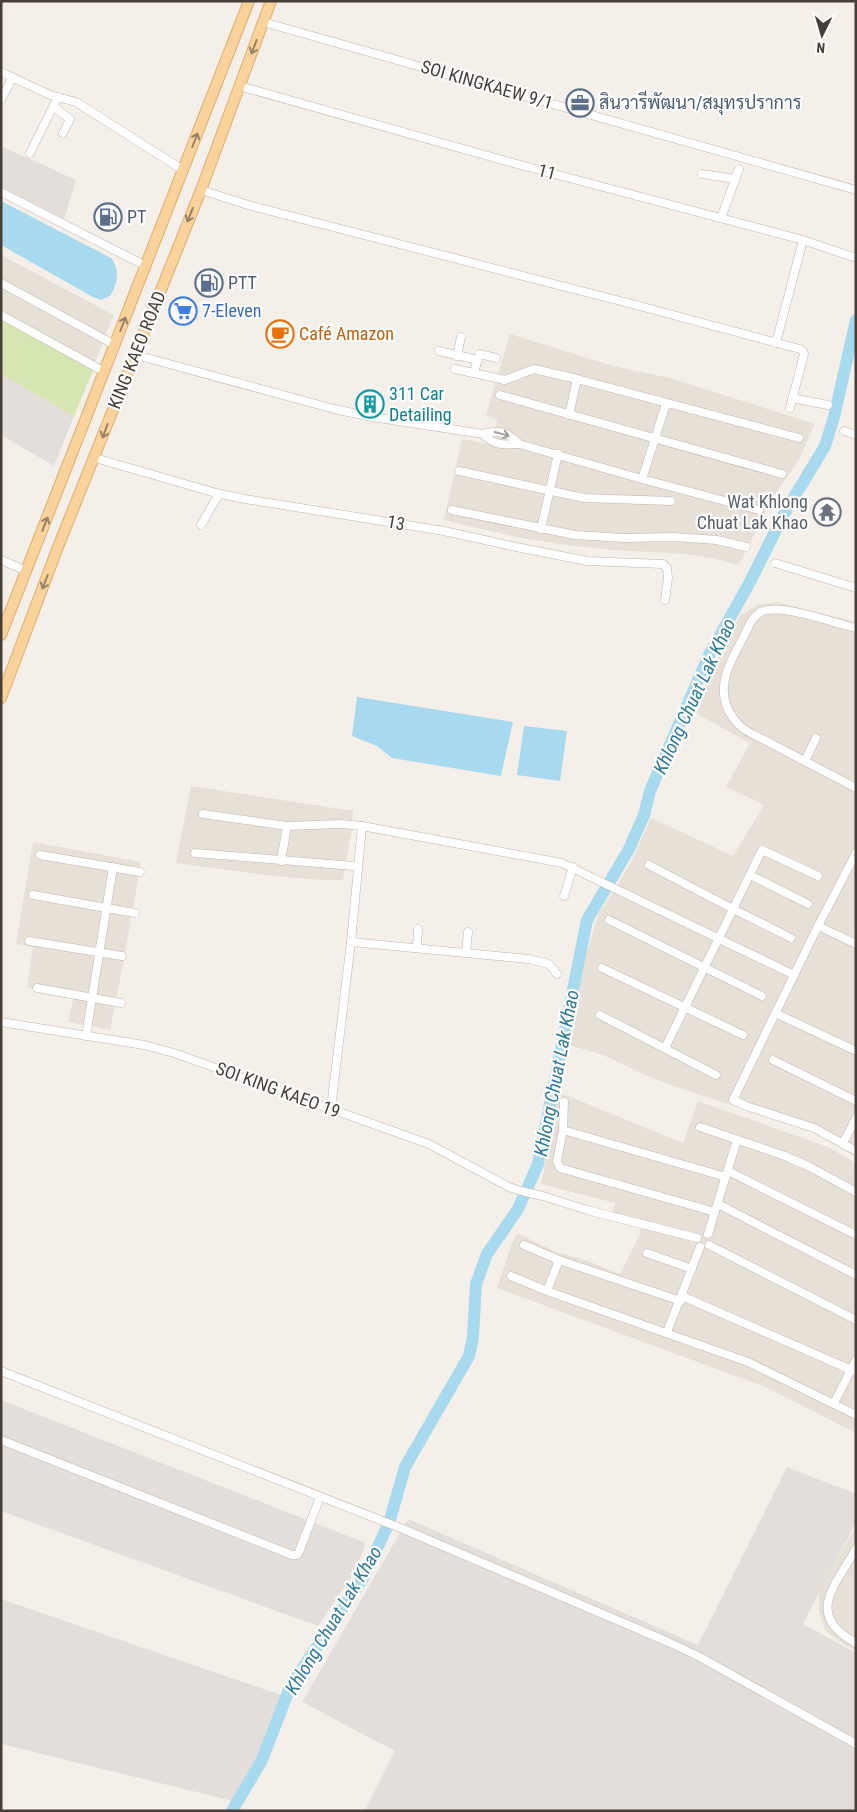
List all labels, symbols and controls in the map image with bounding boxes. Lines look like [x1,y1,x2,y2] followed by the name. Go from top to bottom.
[797,10,847,60] north arrow
[248,39,258,54] one-way arrow
[816,40,826,56] text: N
[419,56,556,113] street label: SOI KINGKAEW 9/1
[565,88,595,118] office icon: สินวารีพัฒนา/สมุทรปราการ
[599,90,802,115] place label: สินวารีพัฒนา/สมุทรปราการ
[191,133,200,148] one-way arrow
[536,159,558,184] street label: 11
[93,202,123,232] fuel station icon: PT
[127,206,146,227] place label: PT
[185,207,195,222] one-way arrow
[194,268,224,298] fuel station icon: PTT
[228,272,257,293] place label: PTT
[103,288,170,412] street label: KING KAEO ROAD
[168,296,198,326] supermarket icon: 7-Eleven
[202,300,262,321] place label: 7-Eleven
[119,317,128,332] one-way arrow
[265,319,295,349] cafe icon: Café Amazon
[299,323,394,344] place label: Café Amazon
[389,383,452,425] place label: 311 Car Detailing
[355,389,385,419] building icon: 311 Car Detailing
[100,423,109,439] one-way arrow
[494,429,510,439] one-way arrow
[697,491,808,533] place label: Wat Khlong Chuat Lak Khao
[812,497,842,527] temple icon: Wat Khlong Chuat Lak Khao
[386,511,407,534] street label: 13
[41,517,50,533] one-way arrow
[40,574,49,590] one-way arrow
[648,615,741,778] water label: Khlong Chuat Lak Khao
[529,988,584,1158] water label: Khlong Chuat Lak Khao
[213,1057,343,1122] street label: SOI KING KAEO 19
[280,1542,387,1699] water label: Khlong Chuat Lak Khao

